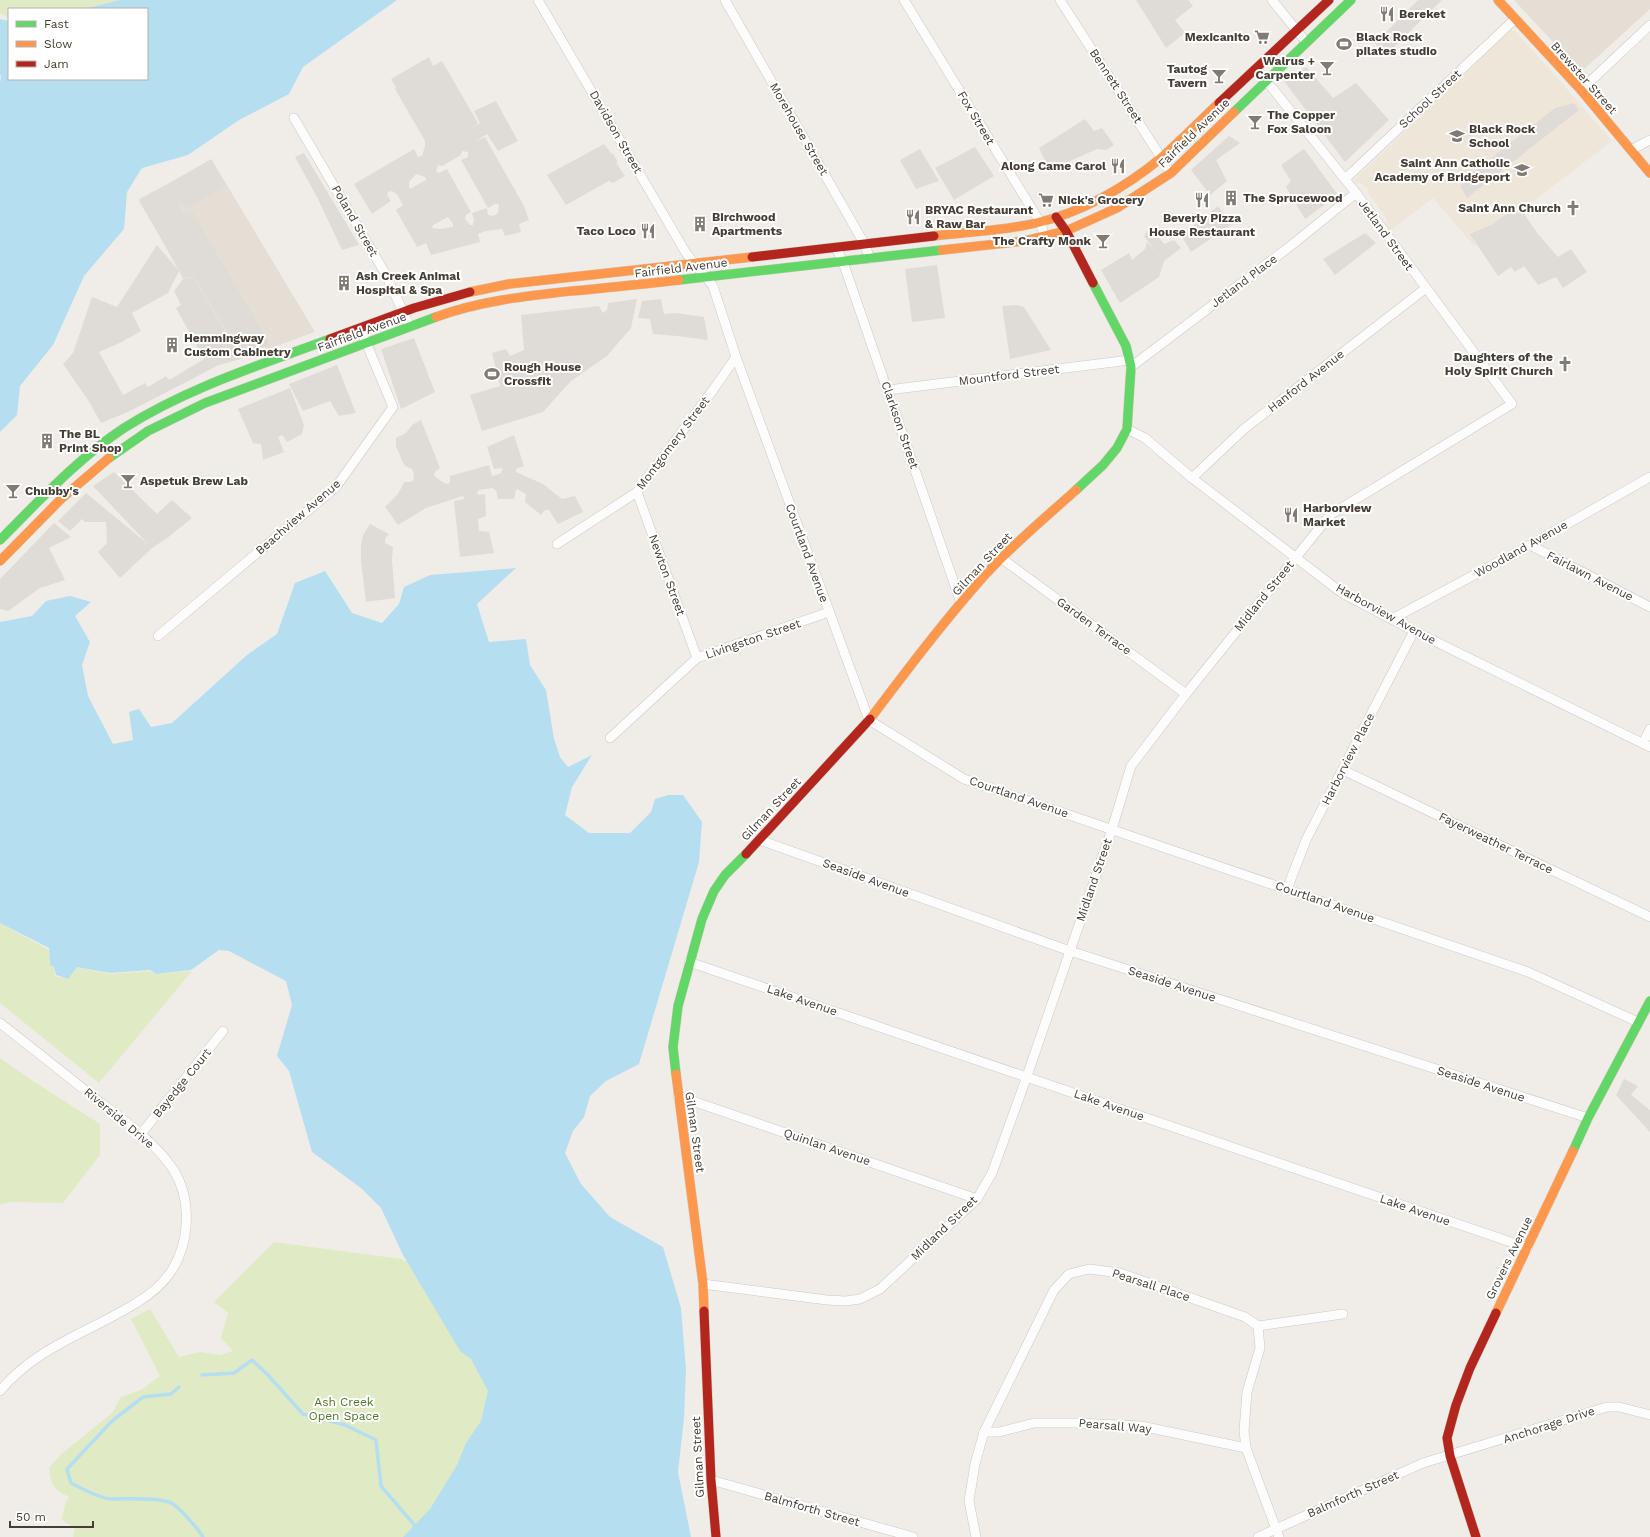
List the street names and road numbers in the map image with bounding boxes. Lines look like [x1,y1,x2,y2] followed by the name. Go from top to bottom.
[1548,39,1620,117] street label: Brewster Street
[1087,46,1145,126] street label: Bennett Street
[1396,67,1464,131] street label: School Street
[767,80,831,178] street label: Morehouse Street
[587,88,645,176] street label: Davidson Street
[955,89,997,147] street label: Fox Street
[1155,95,1233,171] street label: Fairfield Avenue
[329,183,381,259] street label: Poland Street
[1356,197,1416,273] street label: Jetland Street
[1208,251,1280,310] street label: Jetland Place
[634,255,728,281] street label: Fairfield Avenue
[316,309,408,355] street label: Fairfield Avenue
[1265,347,1347,415] street label: Hanford Avenue
[958,362,1060,388] street label: Mountford Street
[878,379,922,471] street label: Clarkson Street
[634,394,712,492] street label: Montgomery Street
[253,476,343,558] street label: Beachview Avenue
[783,502,831,604] street label: Courtland Avenue
[1472,518,1570,580] street label: Woodland Avenue
[949,529,1015,599] street label: Gilman Street
[646,532,688,618] street label: Newton Street
[1544,548,1636,604] street label: Fairlawn Avenue
[1231,558,1297,634] street label: Midland Street
[1334,581,1438,647] street label: Harborview Avenue
[1054,594,1134,658] street label: Garden Terrace
[704,616,802,662] street label: Livingston Street
[1319,711,1377,807] street label: Harborview Place
[968,773,1070,821] street label: Courtland Avenue
[738,774,804,844] street label: Gilman Street
[1437,809,1555,877] street label: Fayerweather Terrace
[1073,837,1115,923] street label: Midland Street
[821,856,911,900] street label: Seaside Avenue
[1274,878,1376,926] street label: Courtland Avenue
[1126,963,1218,1005] street label: Seaside Avenue
[765,981,839,1019] street label: Lake Avenue
[150,1046,214,1120] street label: Bayedge Court
[1435,1063,1527,1105] street label: Seaside Avenue
[81,1085,157,1151] street label: Riverside Drive
[1072,1086,1146,1124] street label: Lake Avenue
[682,1091,708,1173] street label: Gilman Street
[782,1126,872,1168] street label: Quinlan Avenue
[1378,1191,1452,1229] street label: Lake Avenue
[908,1193,980,1263] street label: Midland Street
[1483,1214,1535,1302] street label: Grovers Avenue
[1110,1266,1192,1304] street label: Pearsall Place
[1501,1404,1597,1446] street label: Anchorage Drive
[689,1416,707,1498] street label: Gilman Street
[1078,1416,1153,1436] street label: Pearsall Way
[1305,1468,1401,1520] street label: Balmforth Street
[763,1489,861,1529] street label: Balmforth Street

